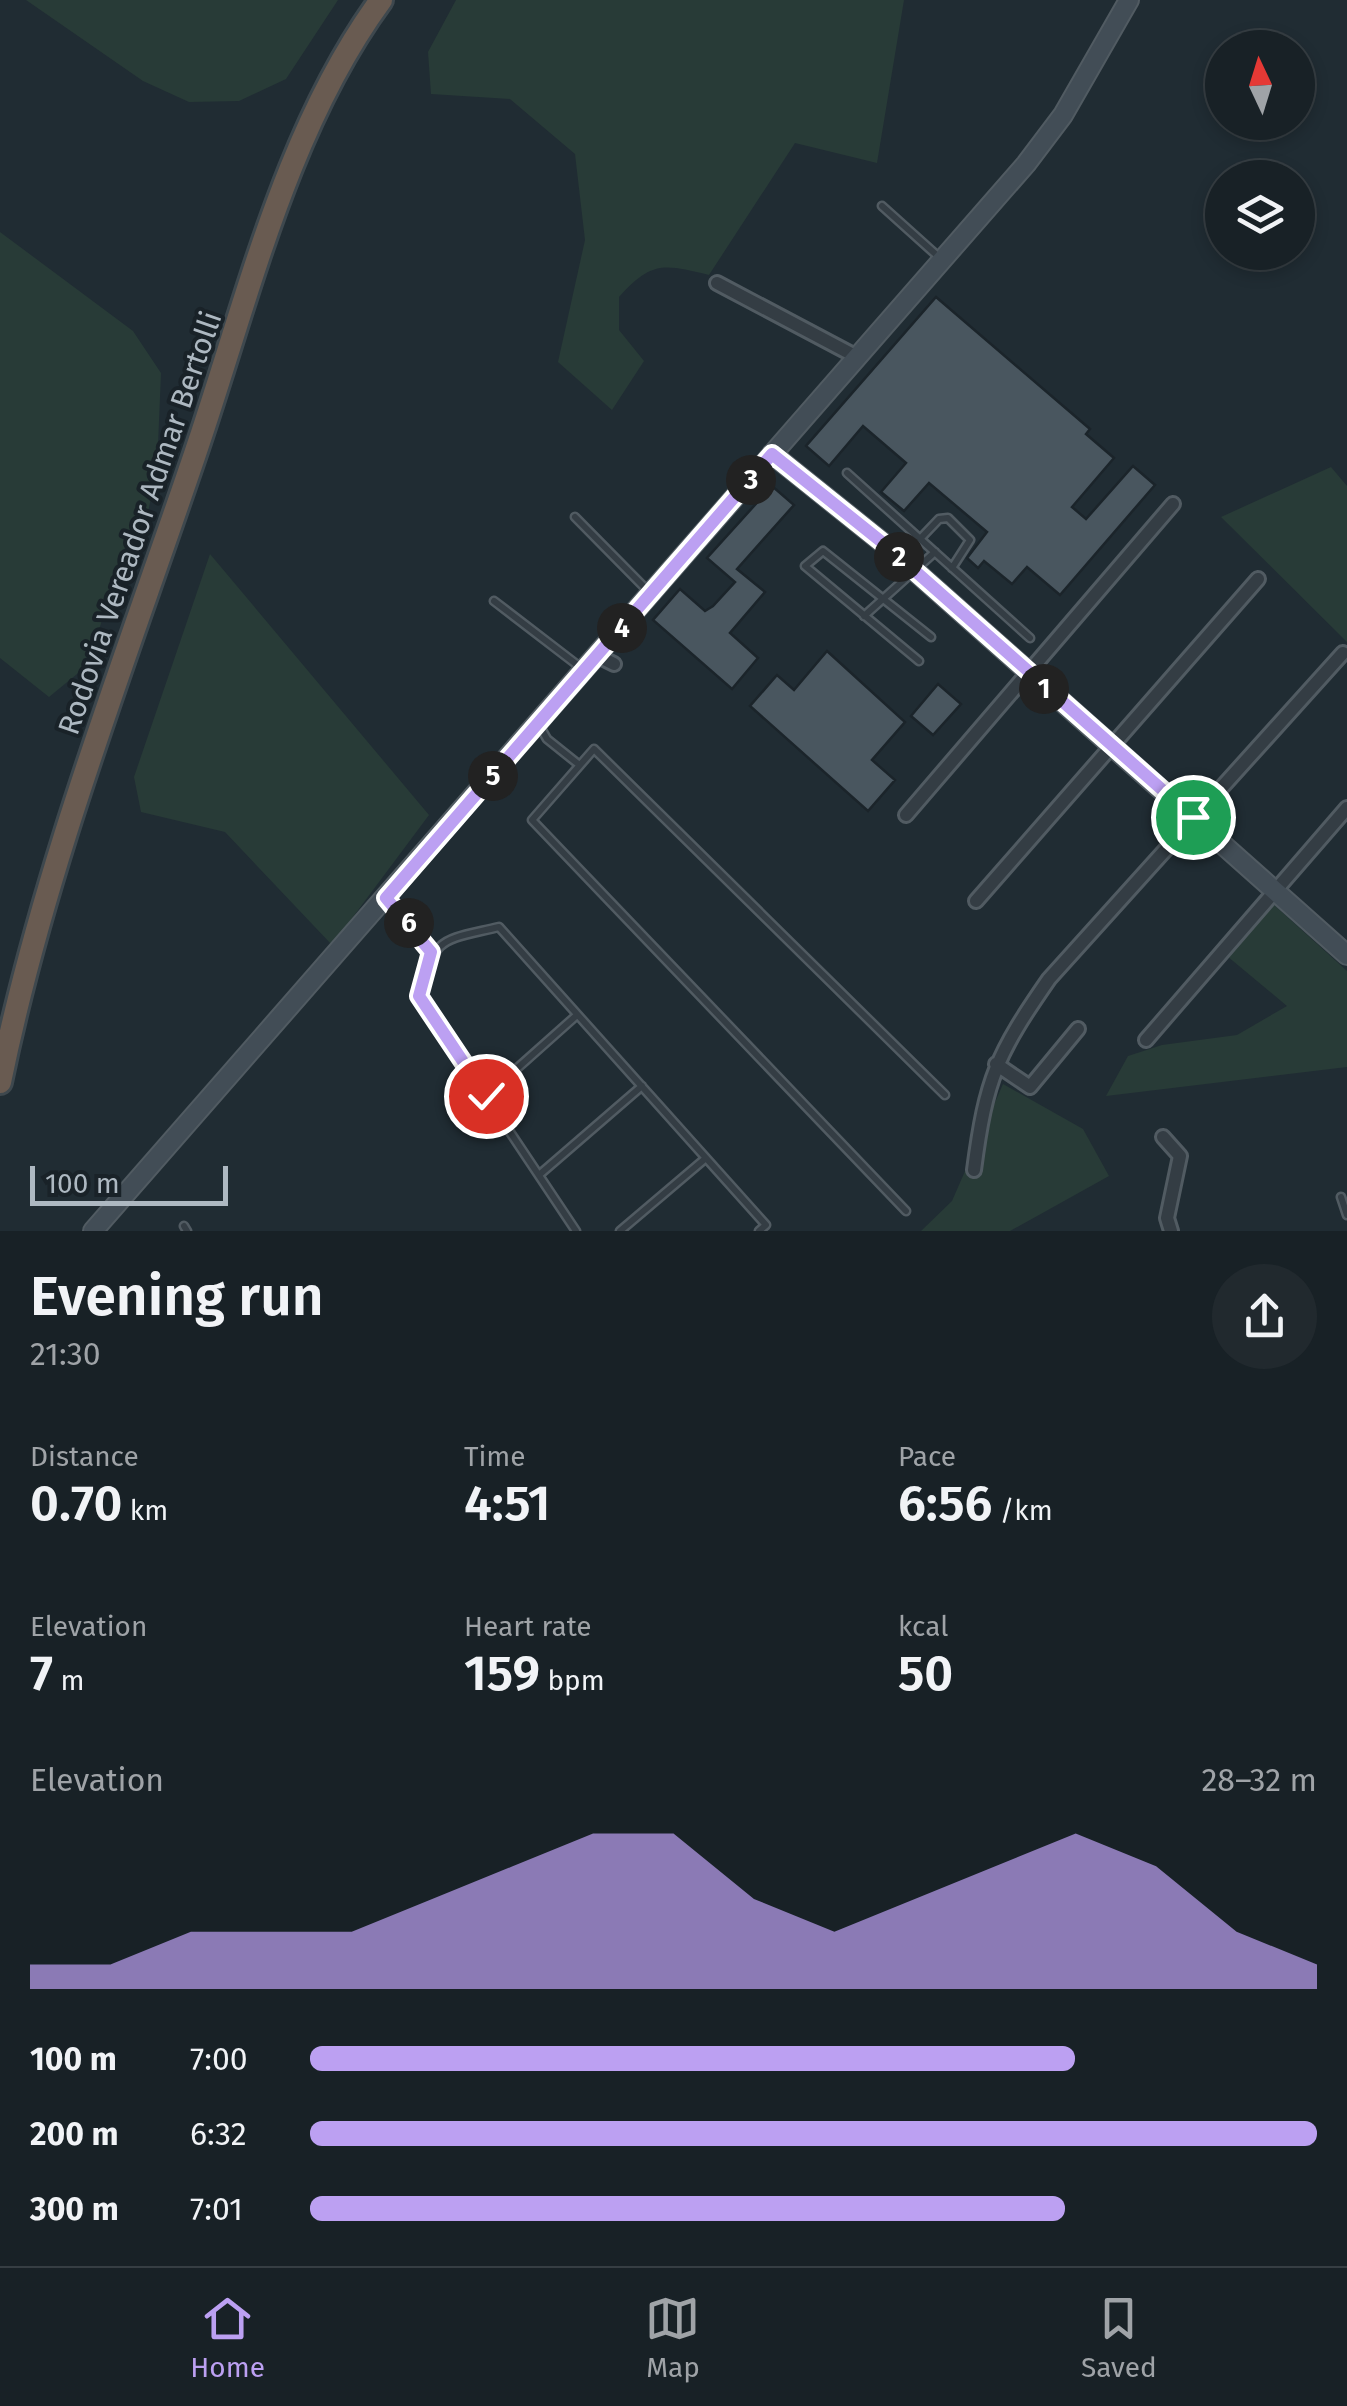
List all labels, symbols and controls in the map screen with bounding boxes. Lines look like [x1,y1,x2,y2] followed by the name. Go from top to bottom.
[1205,30,1315,140] north arrow
[1205,30,1315,270] map controls
[1205,160,1315,270] button: layers
[51,307,229,739] street label: Rodovia Vereador Admar Bertolli
[726,455,776,505] pin: 3
[744,463,758,496] text: 3
[874,532,924,582] pin: 2
[892,540,906,573] text: 2
[597,603,647,653] pin: 4
[614,611,630,644] text: 4
[1019,664,1069,714] pin: 1
[1038,672,1051,705] text: 1
[468,751,518,801] pin: 5
[485,759,501,792] text: 5
[1151,775,1236,860] pin
[1166,790,1221,845] icon: arrive
[384,898,434,948] pin: 6
[401,906,417,939] text: 6
[444,1054,529,1139] pin
[459,1069,514,1124] icon: check
[30,1161,228,1206] scale bar
[45,1167,120,1200] text: 100 m
[30,1264,324,1330] text: Evening run
[1212,1264,1317,1369] button: share
[30,1335,101,1373] text: 21:30
[30,1440,139,1473] text: Distance
[464,1440,526,1473] text: Time
[898,1440,956,1473] text: Pace
[30,1473,122,1533] text: 0.70
[464,1473,551,1533] text: 4:51
[898,1473,992,1533] text: 6:56
[122,1494,168,1527] text: km
[992,1494,1053,1527] text: /km
[30,1610,147,1643] text: Elevation
[464,1610,592,1643] text: Heart rate
[898,1610,948,1643] text: kcal
[30,1643,53,1703] text: 7
[464,1643,540,1703] text: 159
[898,1643,953,1703] text: 50
[53,1664,85,1697] text: m
[540,1664,605,1697] text: bpm
[30,1761,164,1799] text: Elevation
[1201,1761,1317,1799] text: 28–32 m
[30,2040,117,2078] text: 100 m
[190,2040,248,2078] text: 7:00
[30,2115,119,2153] text: 200 m
[190,2115,247,2153] text: 6:32
[30,2190,119,2228] text: 300 m
[190,2190,243,2228] text: 7:01
[190,2291,265,2384] tab: Home
[645,2291,700,2384] tab: Map
[1081,2291,1157,2384] tab: Saved

